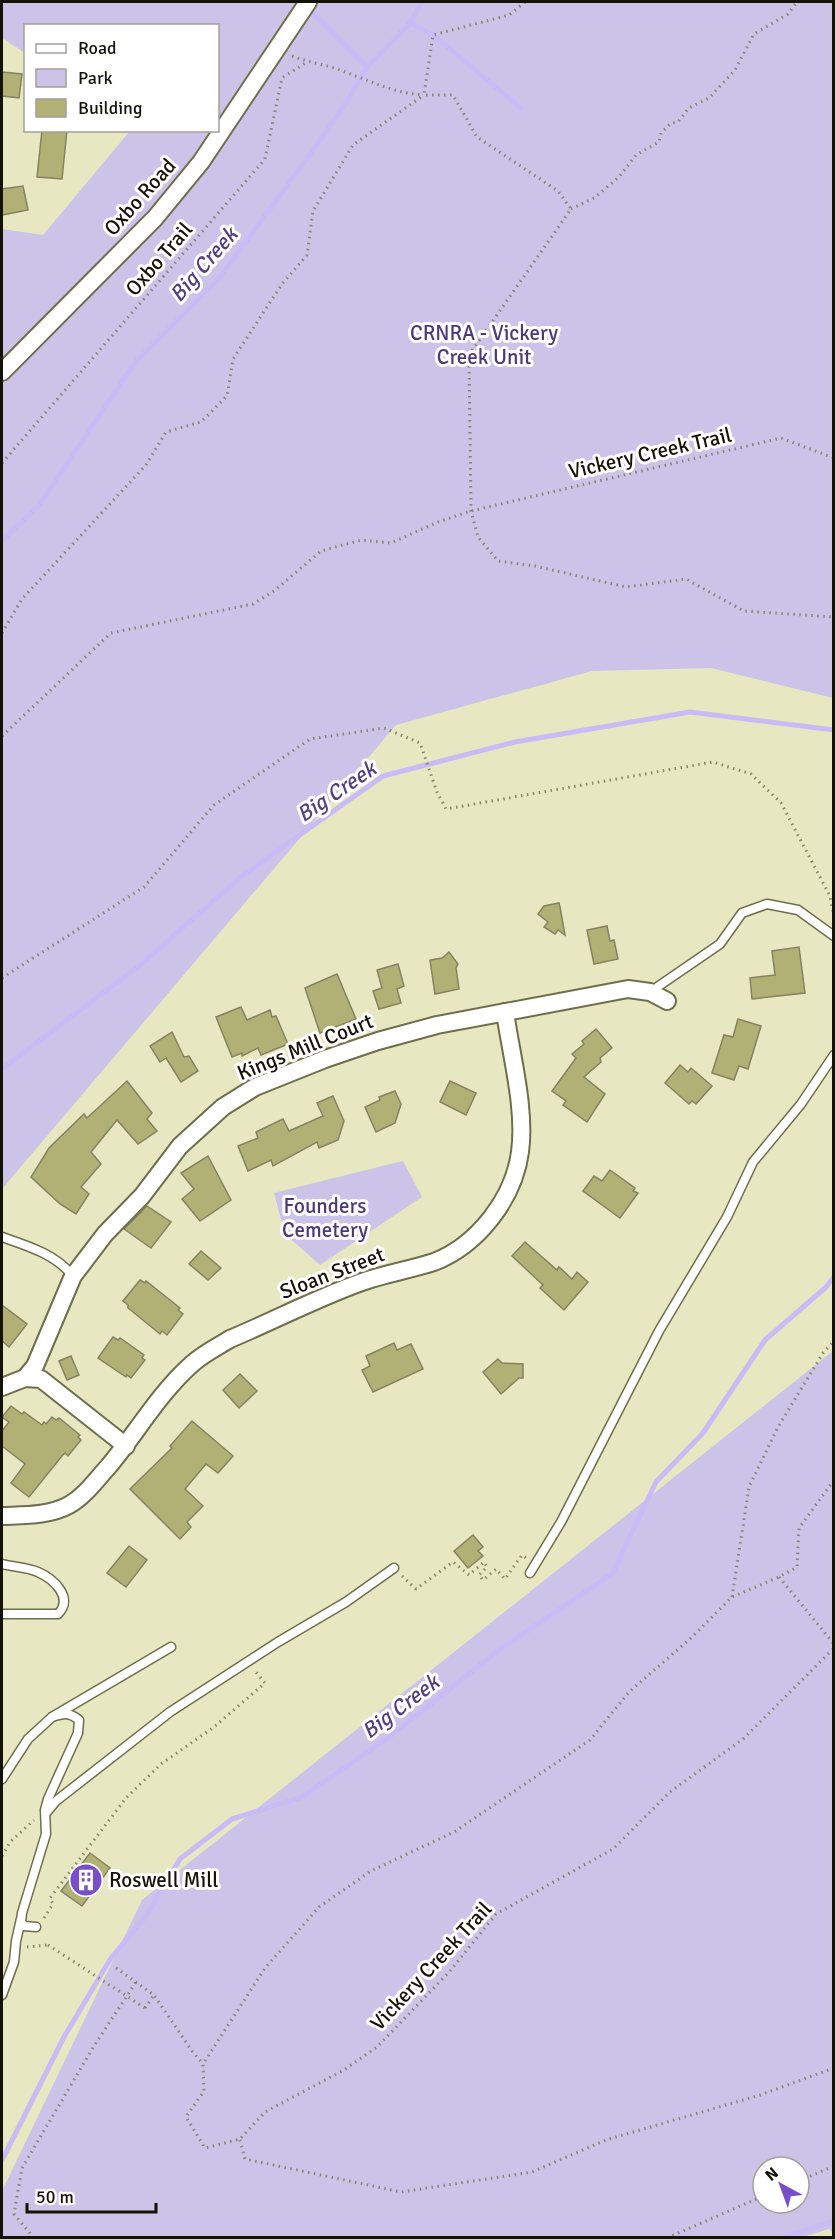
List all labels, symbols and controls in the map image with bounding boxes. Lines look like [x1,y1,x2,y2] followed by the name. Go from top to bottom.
[24,24,219,132] legend
[78,37,117,59] text: Road
[78,67,113,89] text: Park
[78,97,142,119] text: Building
[99,153,181,241] street label: Oxbo Road
[120,217,198,301] street label: Oxbo Trail
[164,220,244,307] water label: Big Creek
[410,320,558,370] park label: CRNRA - Vickery Creek Unit
[566,422,734,484] street label: Vickery Creek Trail
[292,754,383,828] water label: Big Creek
[233,1008,377,1086] street label: Kings Mill Court
[282,1193,368,1243] park label: Founders Cemetery
[276,1241,388,1305] street label: Sloan Street
[356,1667,446,1744] water label: Big Creek
[68,1862,104,1898] building icon: Roswell Mill
[109,1867,218,1893] place label: Roswell Mill
[365,1896,497,2036] street label: Vickery Creek Trail
[751,2155,811,2215] north arrow
[761,2163,783,2186] text: N
[27,2176,156,2214] scale bar
[36,2186,74,2208] text: 50 m

